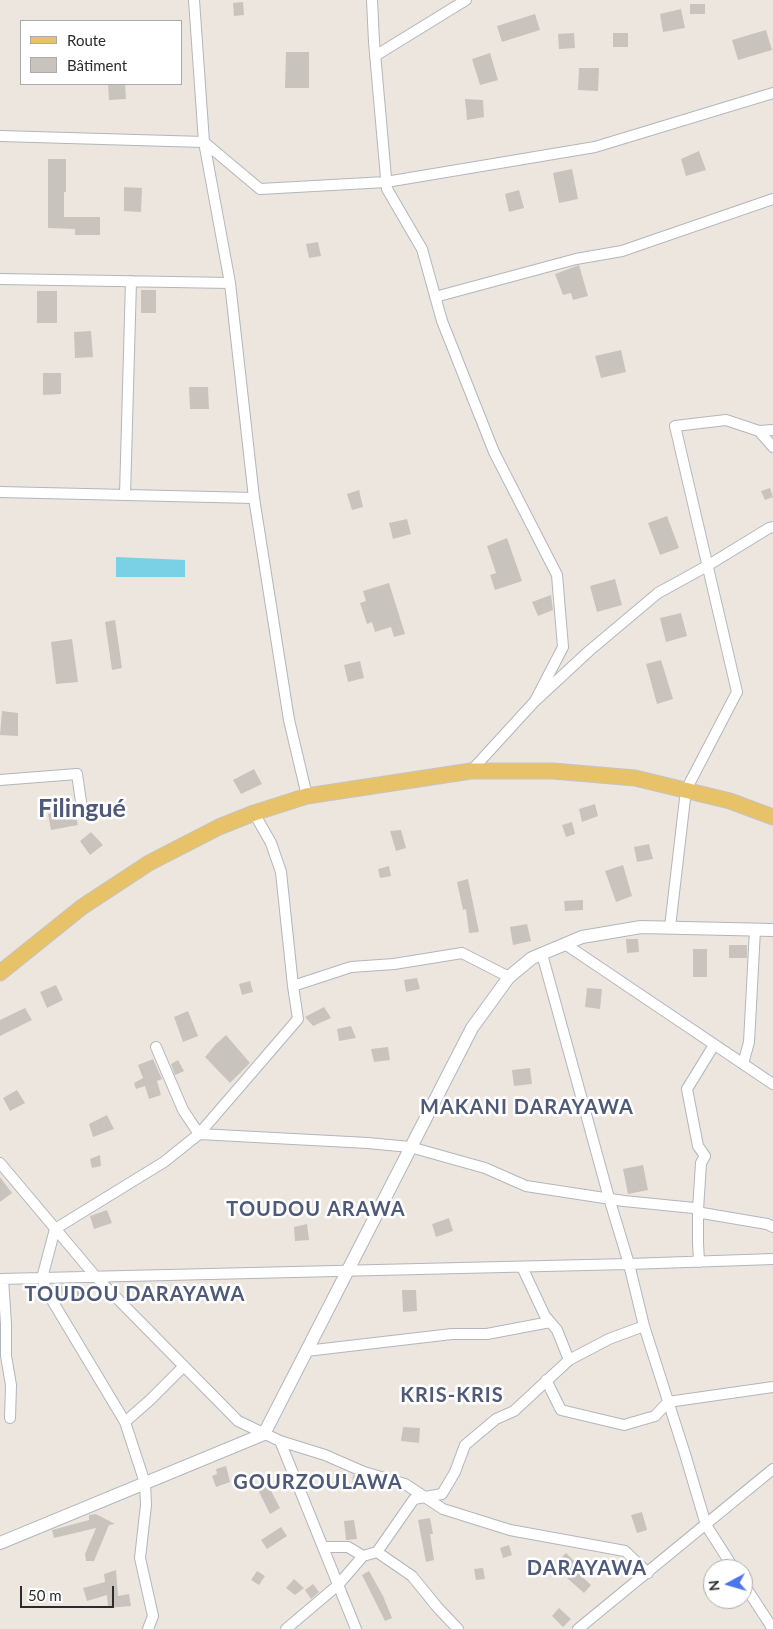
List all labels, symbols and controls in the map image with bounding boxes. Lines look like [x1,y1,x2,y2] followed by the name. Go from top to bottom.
[20,20,182,85] legend
[67,31,106,49] text: Route
[67,56,127,74] text: Bâtiment
[38,794,126,824] district label: Filingué
[418,1096,636,1120] district label: MAKANI DARAYAWA
[225,1198,407,1222] district label: TOUDOU ARAWA
[23,1283,247,1307] district label: TOUDOU DARAYAWA
[399,1384,505,1408] district label: KRIS-KRIS
[232,1471,404,1495] district label: GOURZOULAWA
[526,1557,648,1581] district label: DARAYAWA
[703,1559,753,1609] north arrow
[22,1576,116,1608] scale bar
[705,1579,723,1592] text: N
[28,1586,62,1604] text: 50 m

